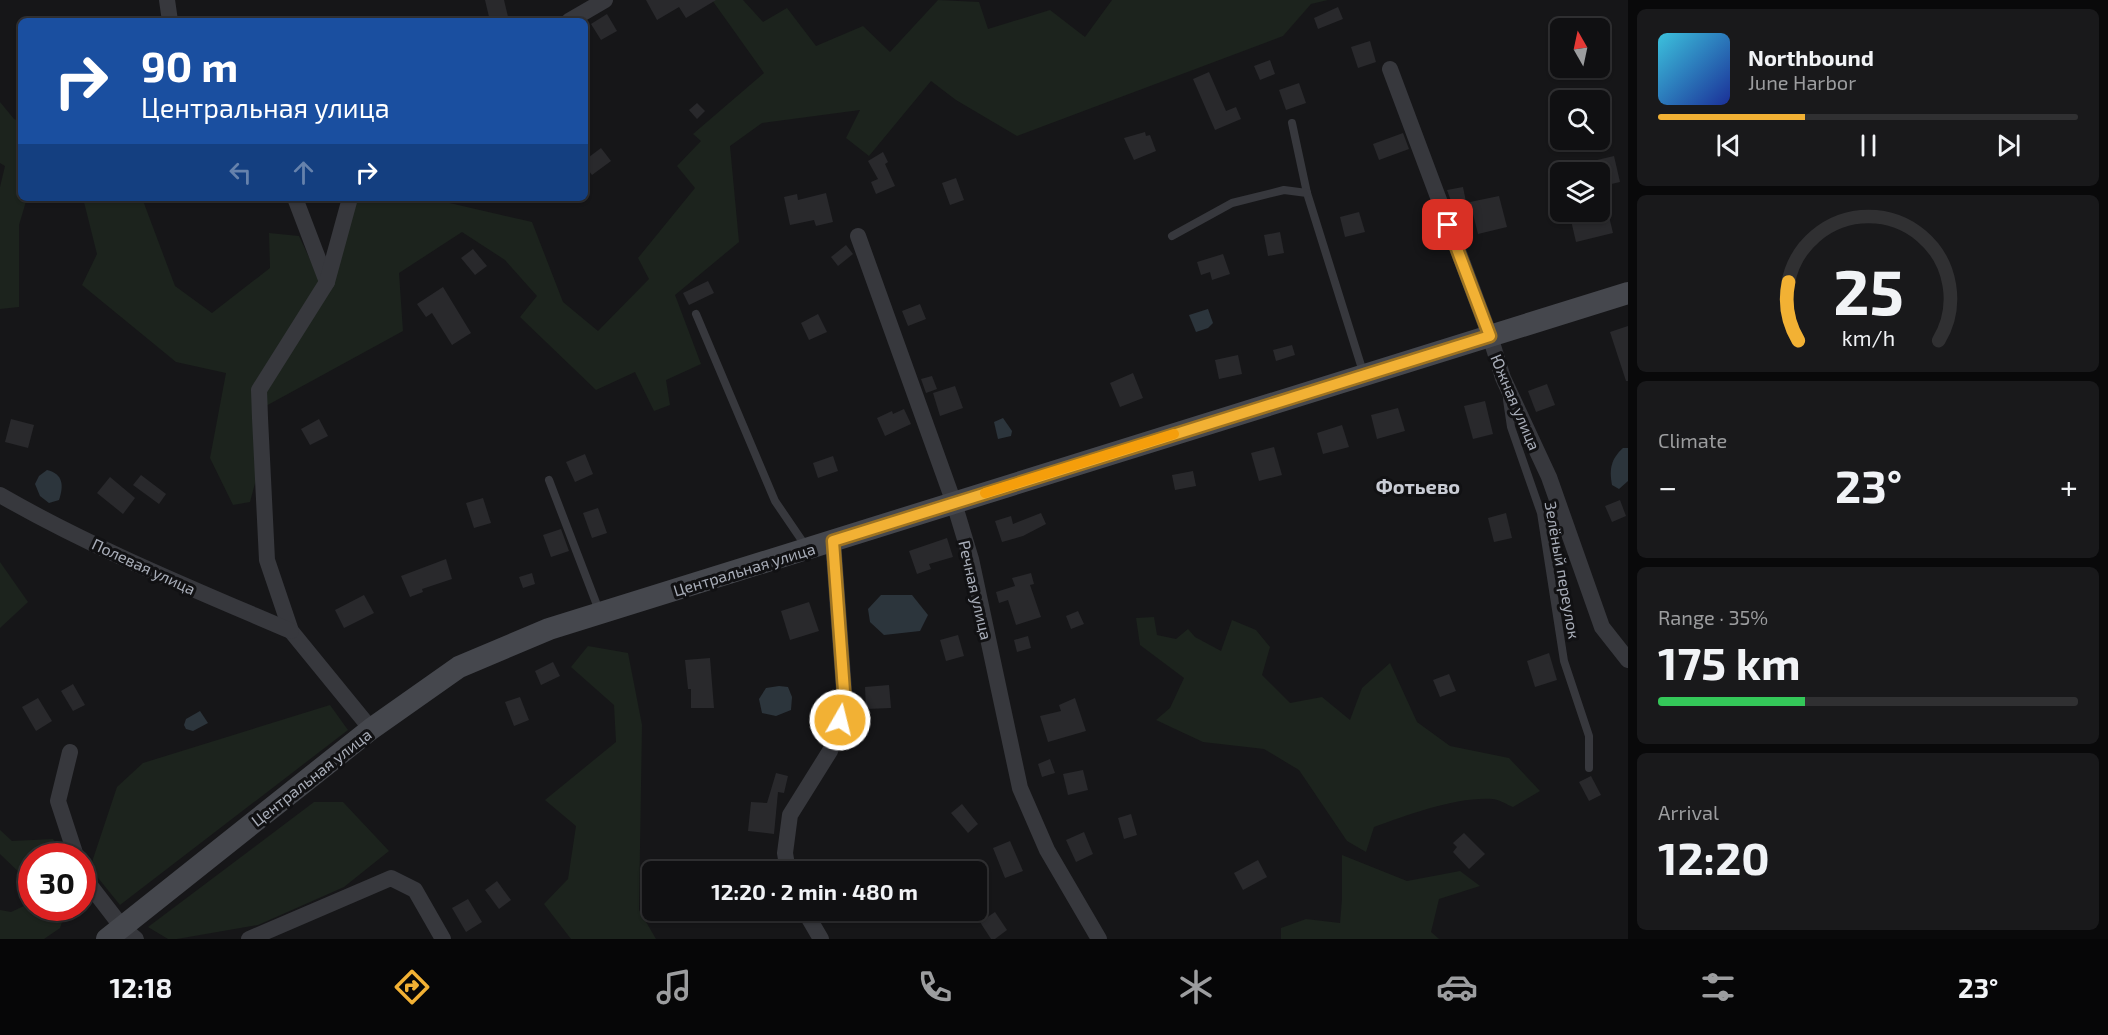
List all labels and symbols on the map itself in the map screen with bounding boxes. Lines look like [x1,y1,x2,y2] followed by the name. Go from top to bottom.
[1550,18,1610,78] north arrow
[1422,199,1473,250] pin
[1486,351,1545,453] street label: Южная улица
[1376,474,1460,498] district label: Фотьево
[1541,500,1585,641] street label: Зелёный переулок
[89,534,199,599] street label: Полевая улица
[671,538,818,601] street label: Центральная улица
[954,538,997,642] street label: Речная улица
[808,688,872,752] position arrow
[247,724,376,831] street label: Центральная улица
[18,843,96,921] speed limit sign: 30

